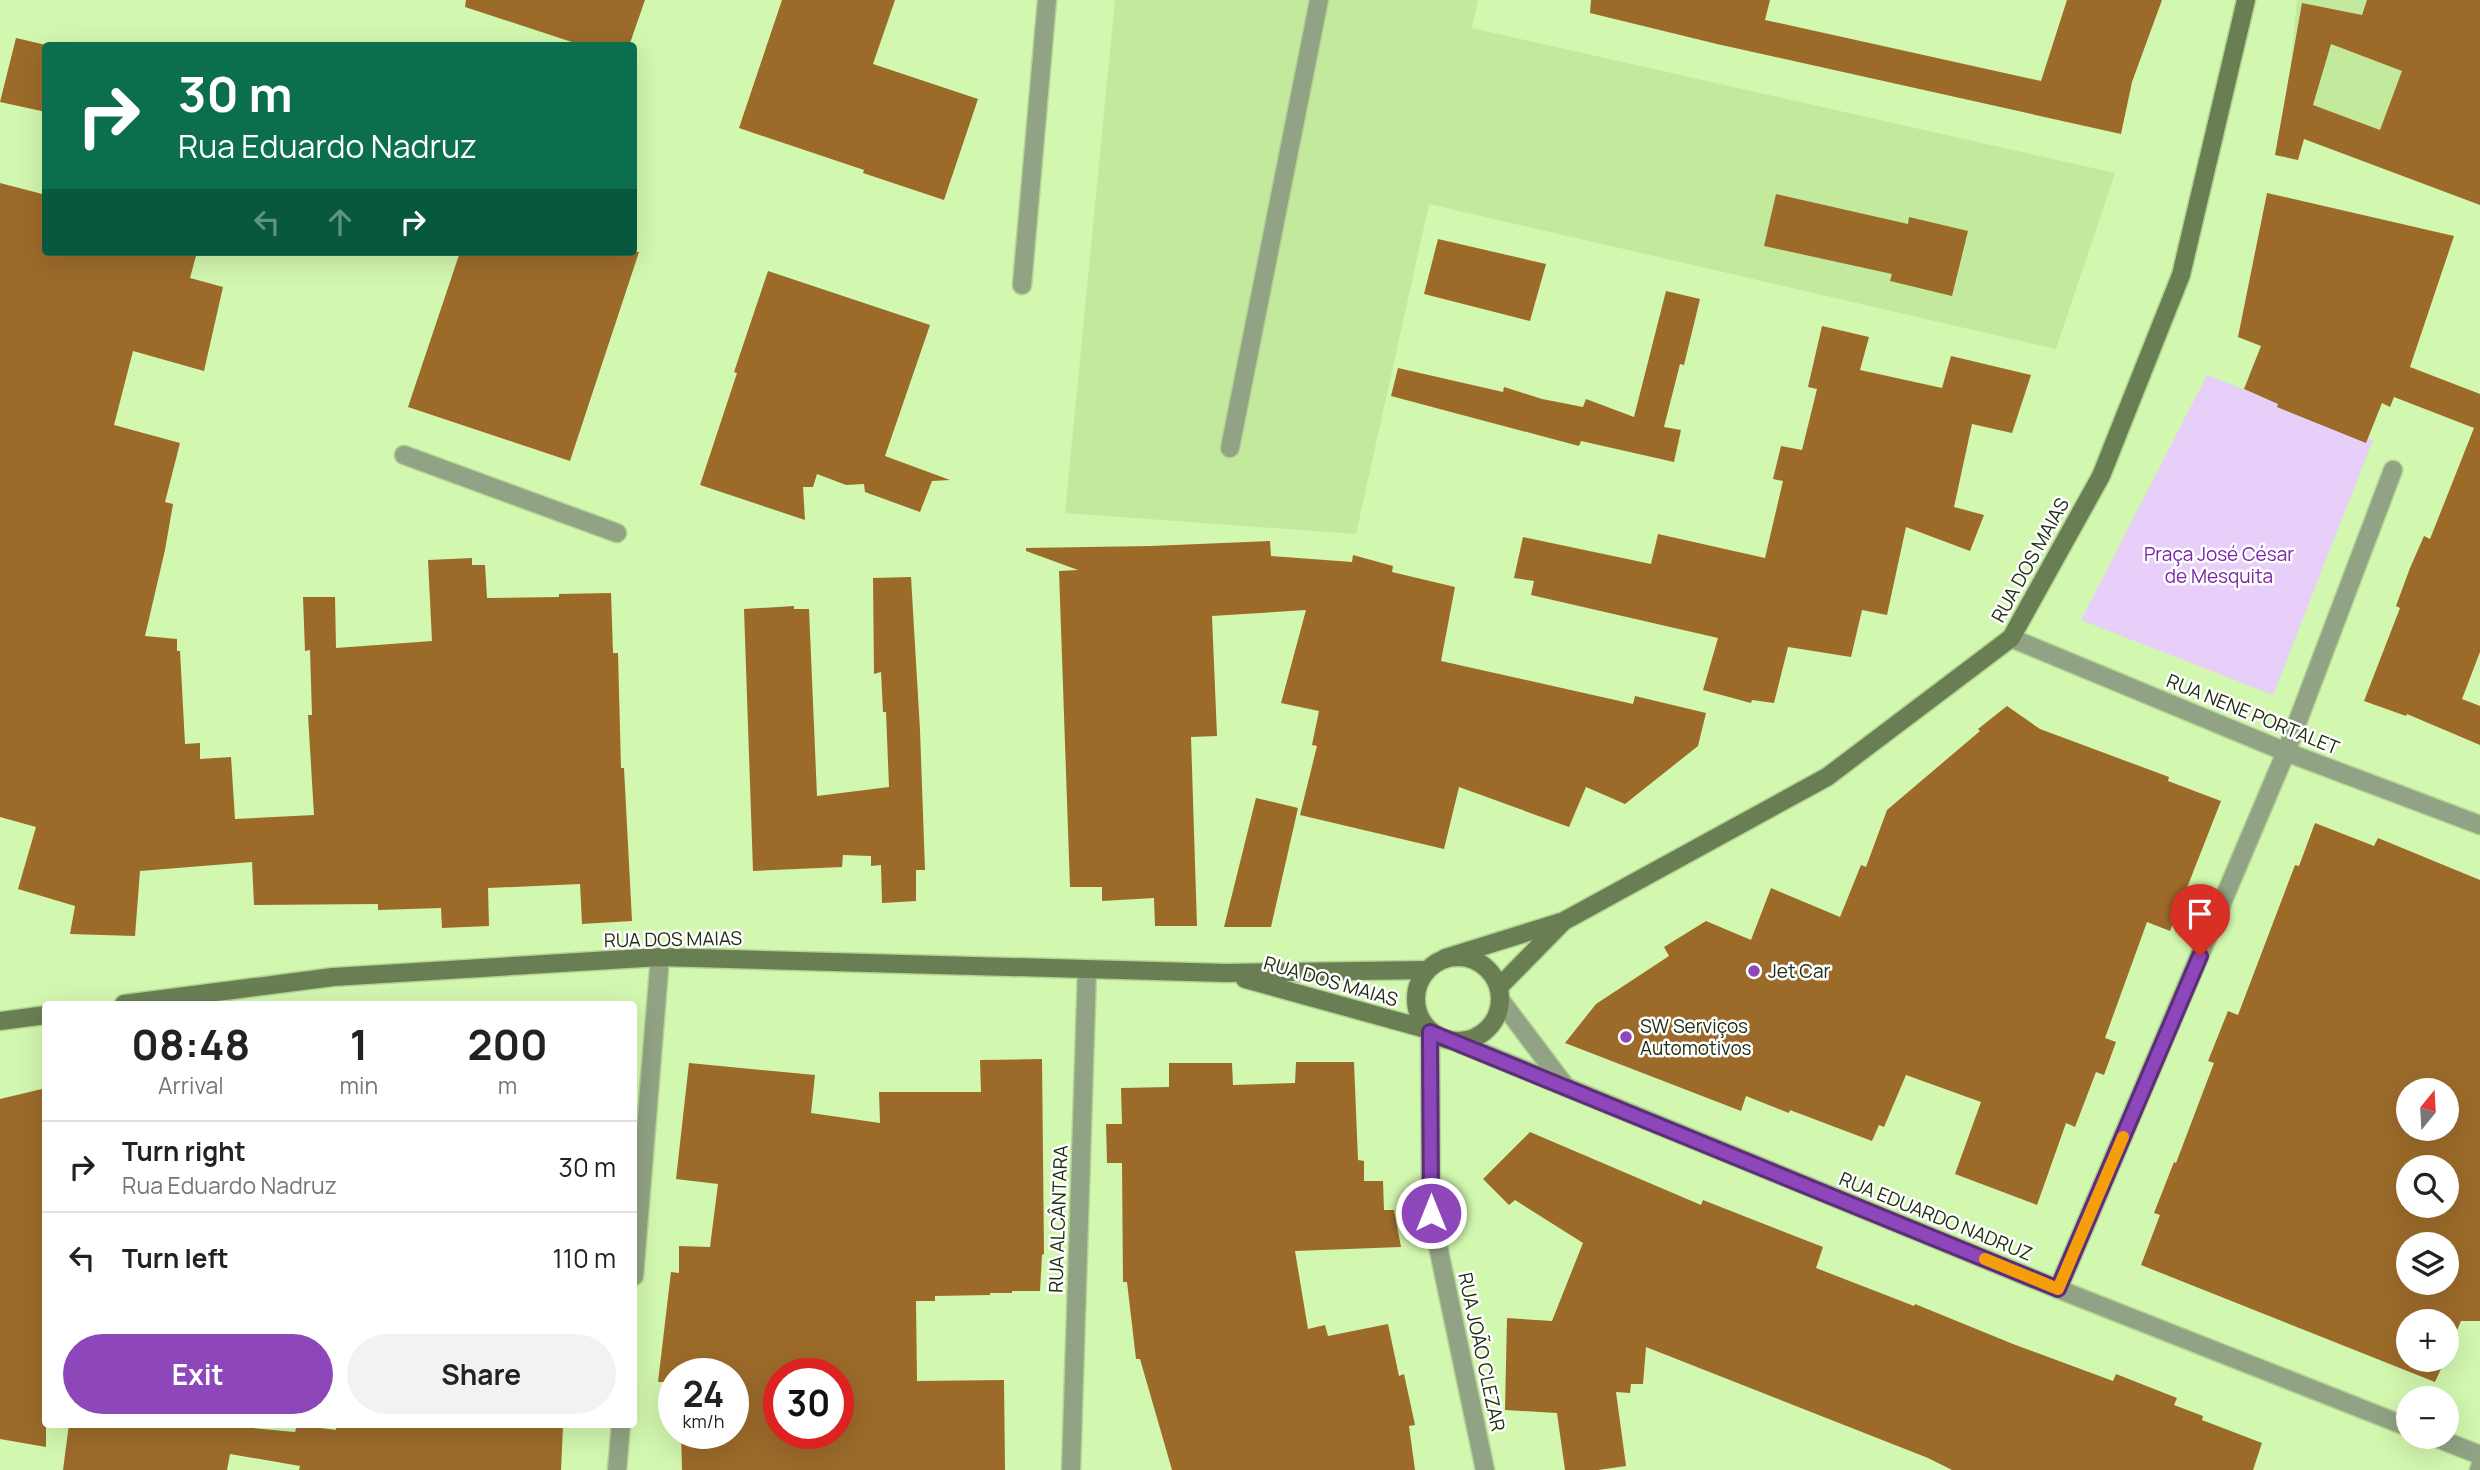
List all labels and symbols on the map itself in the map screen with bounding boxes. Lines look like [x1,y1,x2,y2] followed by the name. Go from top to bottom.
[1985,493,2075,627] street label: RUA DOS MAIAS
[2144,541,2294,589] park label: Praça José César de Mesquita
[2163,667,2344,761] street label: RUA NENE PORTALET
[2170,884,2230,956] pin
[604,925,743,953] street label: RUA DOS MAIAS
[1261,949,1401,1013] street label: RUA DOS MAIAS
[1768,958,1830,984] place label: Jet Car
[1746,963,1762,979] marker: Jet Car
[1640,1013,1752,1061] place label: SW Serviços Automotivos
[1618,1029,1634,1045] marker: SW Serviços Automotivos
[2396,1078,2459,1141] north arrow
[1042,1145,1074,1293] street label: RUA ALCÂNTARA
[1836,1165,2036,1267] street label: RUA EDUARDO NADRUZ
[1394,1176,1468,1250] position arrow
[1452,1270,1512,1434] street label: RUA JOÃO CLEZAR
[763,1358,854,1449] speed limit sign: 30

